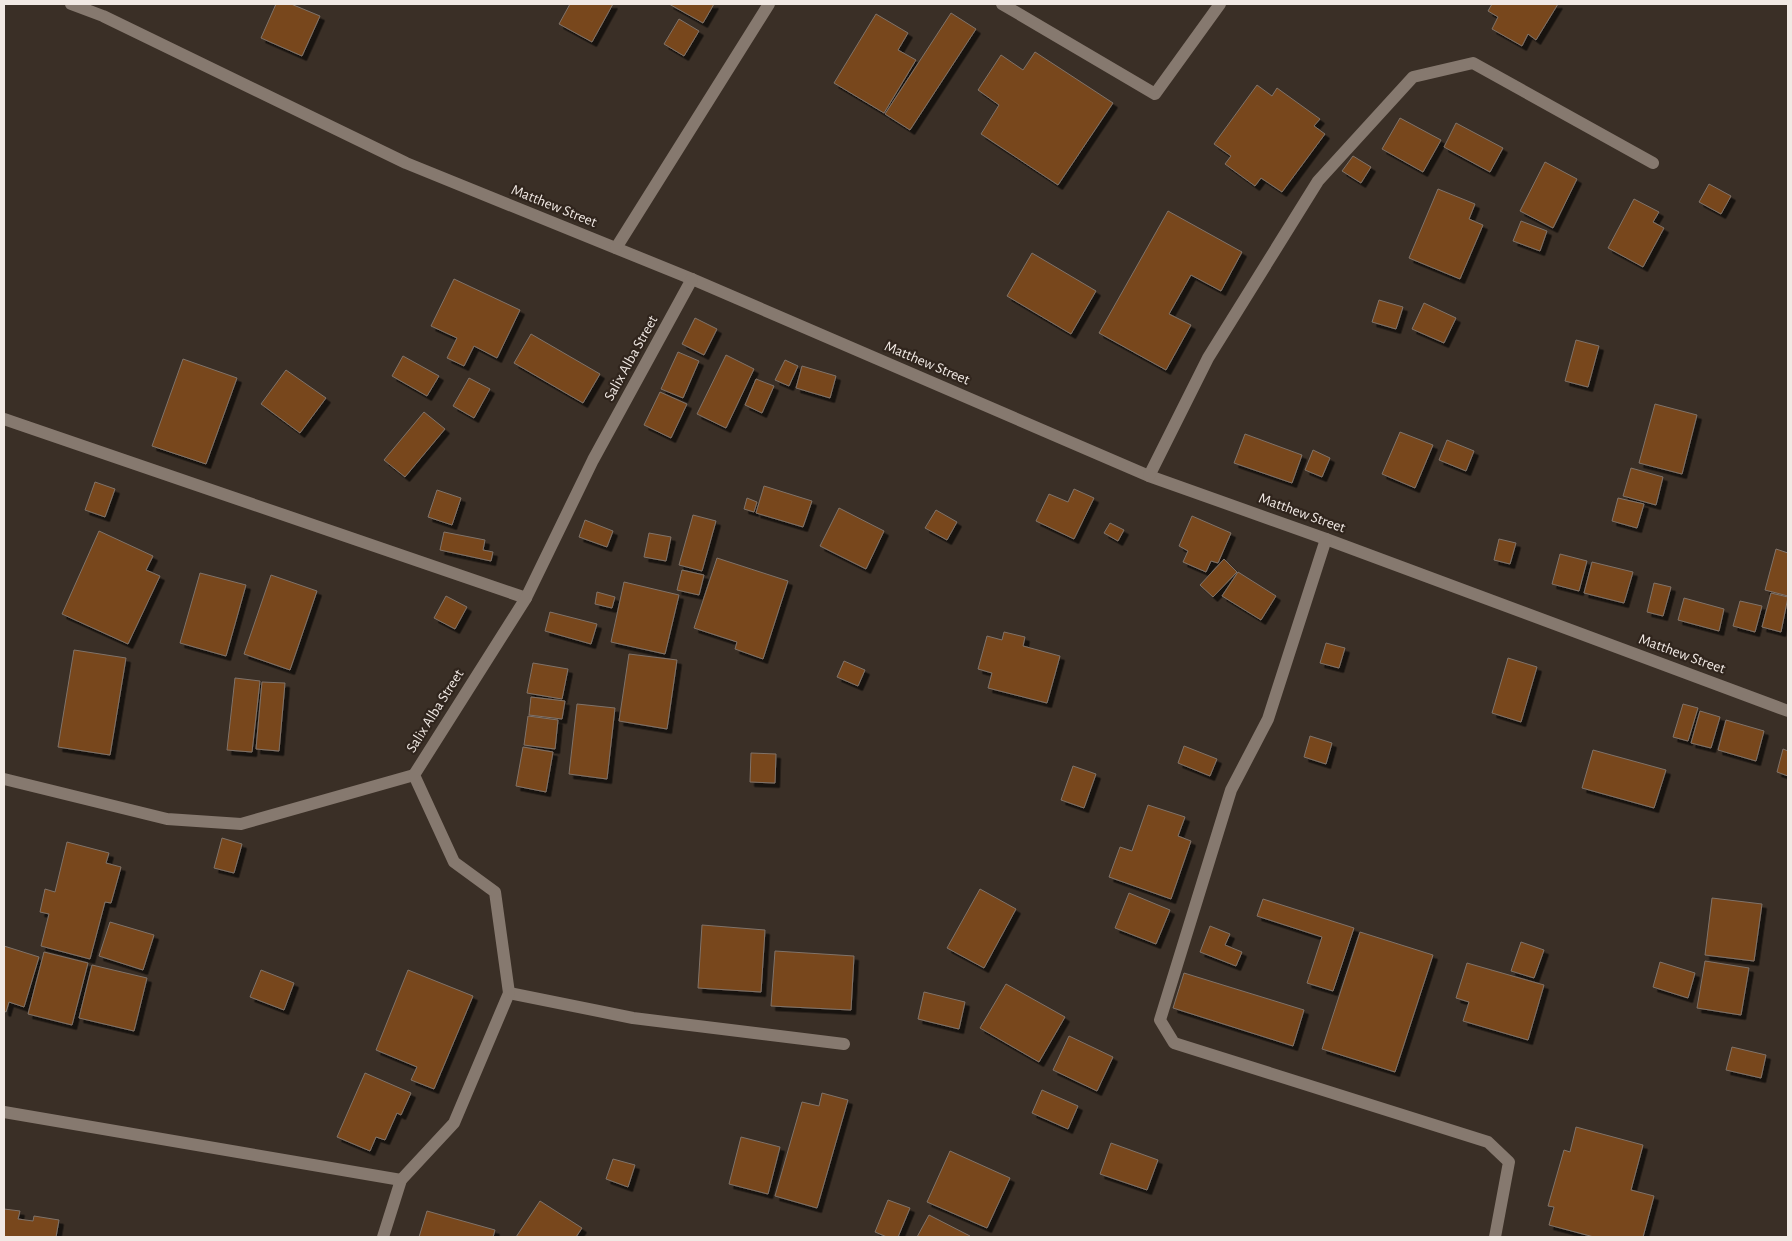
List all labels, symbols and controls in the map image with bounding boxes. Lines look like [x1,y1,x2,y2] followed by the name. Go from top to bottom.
[509,182,599,230] street label: Matthew Street
[601,313,661,403] street label: Salix Alba Street
[882,338,972,388] street label: Matthew Street
[1257,490,1347,536] street label: Matthew Street
[1637,631,1727,677] street label: Matthew Street
[404,667,467,755] street label: Salix Alba Street

